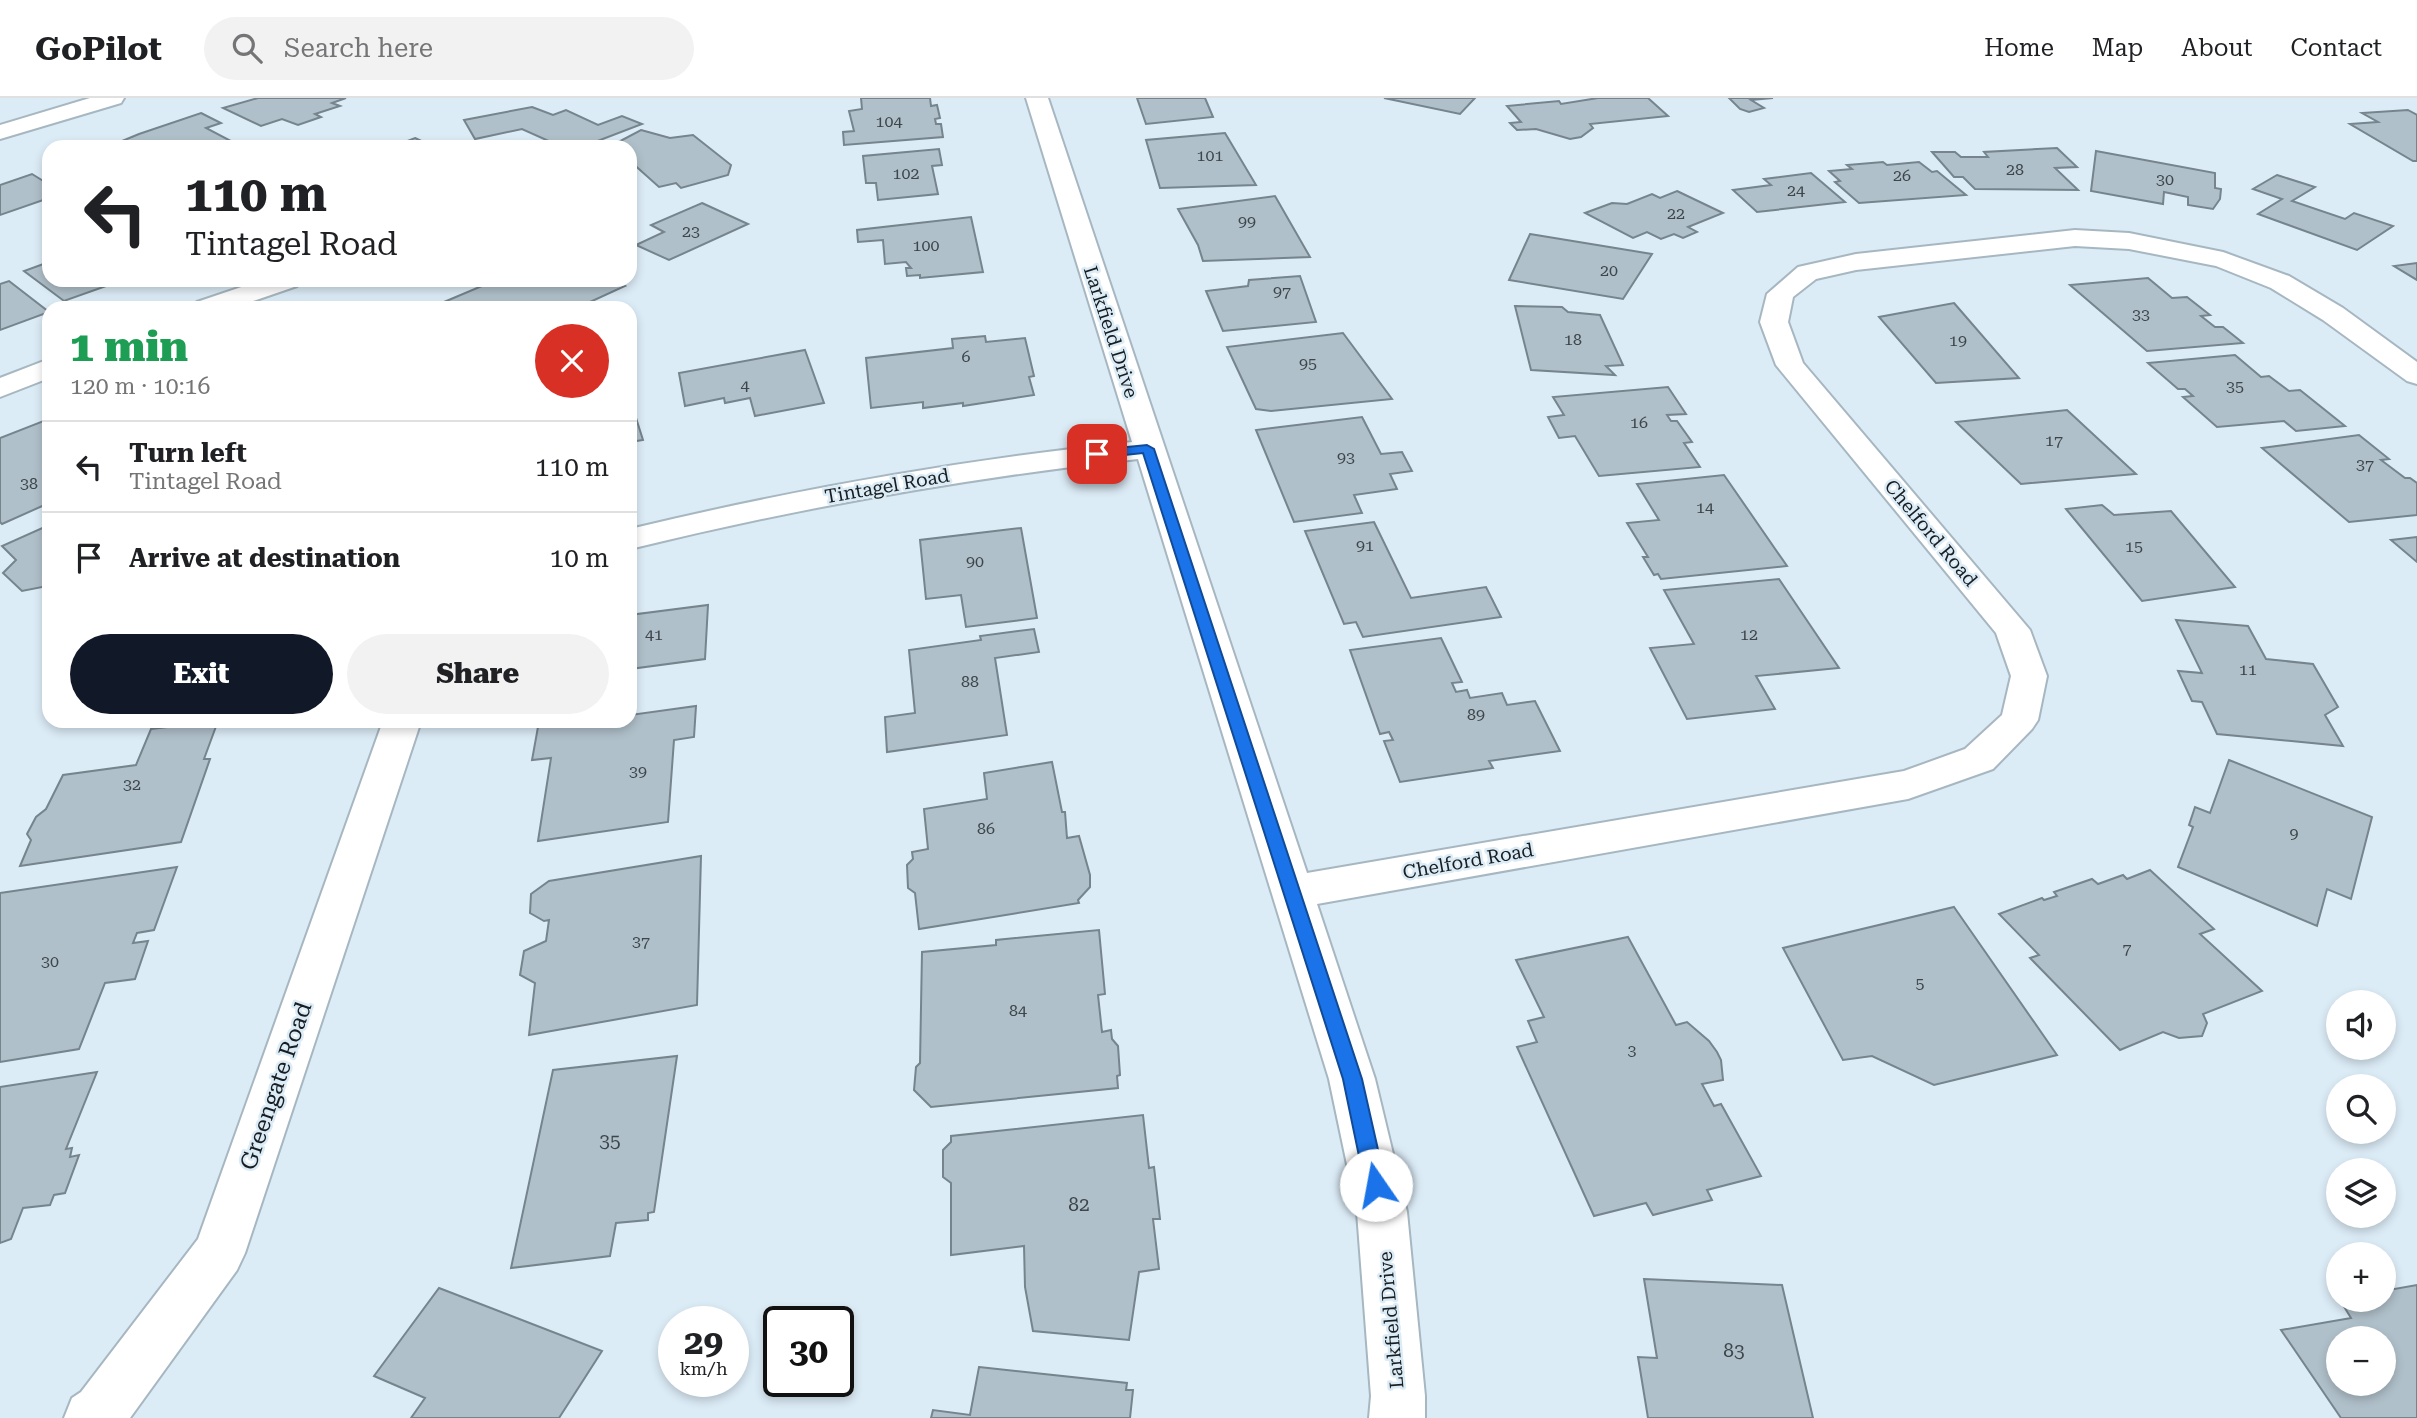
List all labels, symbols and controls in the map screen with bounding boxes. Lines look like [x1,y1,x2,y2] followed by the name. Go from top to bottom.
[204,17,694,80] search box
[35,29,162,68] text: GoPilot
[228,29,266,67] icon: search
[284,33,433,63] text: Search here
[1984,34,2054,62] text: Home
[2092,34,2143,62] text: Map
[2181,34,2252,62] text: About
[2290,34,2382,62] text: Contact
[876,112,902,131] house number: 104
[1197,146,1223,165] house number: 101
[2006,160,2024,179] house number: 28
[893,164,919,183] house number: 102
[185,166,327,223] text: 110 m
[1893,166,1911,185] house number: 26
[70,168,161,259] icon: left
[2156,170,2174,189] house number: 30
[1787,181,1805,200] house number: 24
[1667,204,1685,223] house number: 22
[1238,212,1256,231] house number: 99
[682,222,700,241] house number: 23
[185,225,398,263] text: Tintagel Road
[913,236,939,255] house number: 100
[1600,261,1618,280] house number: 20
[1079,263,1143,401] street label: Larkfield Drive
[1273,282,1291,301] house number: 97
[2132,305,2150,324] house number: 33
[70,322,188,371] text: 1 min
[535,324,609,398] button: close
[1564,330,1582,349] house number: 18
[1949,331,1967,350] house number: 19
[962,347,971,366] house number: 6
[1299,354,1317,373] house number: 95
[70,373,210,400] text: 120 m · 10:16
[741,376,750,395] house number: 4
[2226,377,2244,396] house number: 35
[1630,413,1648,432] house number: 16
[1067,424,1127,484] pin
[2045,431,2063,450] house number: 17
[1078,435,1116,473] icon: arrive
[129,438,247,468] text: Turn left
[70,448,108,486] icon: left
[1337,448,1355,467] house number: 93
[535,452,609,482] text: 110 m
[2356,455,2374,474] house number: 37
[823,464,951,508] street label: Tintagel Road
[129,468,282,495] text: Tintagel Road
[20,474,38,493] house number: 38
[1880,475,1982,591] street label: Chelford Road
[1696,498,1714,517] house number: 14
[1356,536,1374,555] house number: 91
[2125,537,2143,556] house number: 15
[70,539,108,577] icon: arrive
[129,543,400,573] text: Arrive at destination
[550,543,609,573] text: 10 m
[966,552,984,571] house number: 90
[645,625,663,644] house number: 41
[1740,625,1758,644] house number: 12
[70,634,333,714] button: Exit
[347,634,609,714] button: Share
[2239,660,2257,679] house number: 11
[961,672,979,691] house number: 88
[1467,705,1485,724] house number: 89
[629,762,647,781] house number: 39
[123,775,141,794] house number: 32
[977,819,995,838] house number: 86
[2290,824,2299,843] house number: 9
[1401,838,1535,884] street label: Chelford Road
[632,932,650,951] house number: 37
[2123,939,2132,958] house number: 7
[41,952,59,971] house number: 30
[1916,974,1925,993] house number: 5
[2326,990,2396,1396] map controls
[2326,990,2396,1060] button: sound
[235,998,317,1173] street label: Greengate Road
[1009,1001,1027,1020] house number: 84
[1628,1041,1637,1060] house number: 3
[2326,1074,2396,1144] button: search
[599,1129,621,1152] house number: 35
[1339,1148,1413,1222] position arrow
[2326,1158,2396,1228] button: layers
[1068,1193,1090,1216] house number: 82
[2326,1242,2396,1312] button: +
[1374,1251,1408,1389] street label: Larkfield Drive
[763,1306,854,1397] speed limit sign: 30
[684,1322,723,1363] text: 29
[2326,1326,2396,1396] button: −
[1723,1339,1745,1362] house number: 83
[679,1358,728,1379] text: km/h

